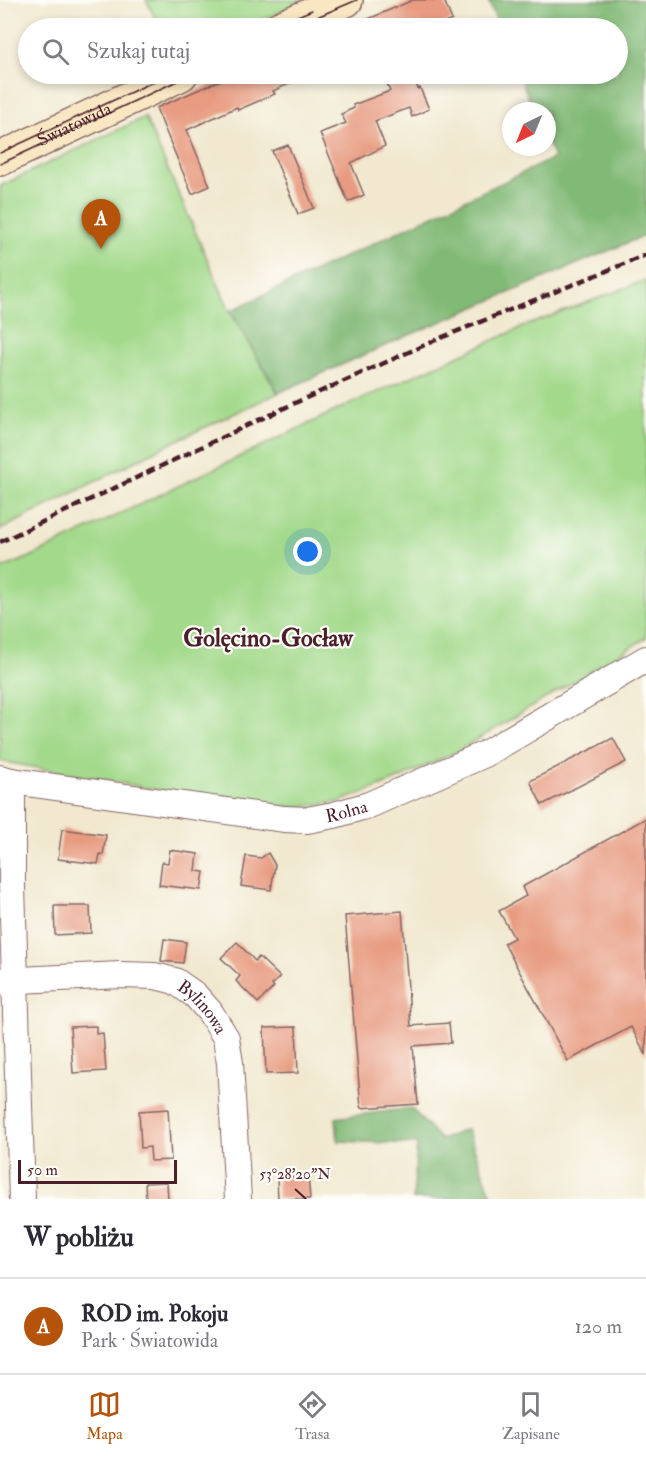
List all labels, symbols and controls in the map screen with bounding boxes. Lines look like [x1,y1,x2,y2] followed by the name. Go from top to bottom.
[18,18,628,84] search box
[39,35,72,68] icon: search
[87,37,190,65] text: Szukaj tutaj
[34,97,116,152] street label: Światowida
[502,102,556,156] north arrow
[82,200,120,249] pin: A
[293,537,322,566] your location
[183,623,354,654] district label: Golęcino-Gocław
[324,795,371,828] street label: Rolna
[173,975,232,1039] street label: Bylinowa
[18,1157,177,1184] scale bar
[27,1160,58,1180] text: 50 m
[259,1165,331,1184] text: 53°28'20"N
[24,1222,134,1254] text: W pobliżu
[81,1300,228,1328] text: ROD im. Pokoju
[37,1314,50,1339] text: A
[575,1314,622,1339] text: 120 m
[81,1328,218,1353] text: Park · Światowida
[86,1388,123,1444] tab: Mapa
[295,1388,330,1444] tab: Trasa
[502,1388,560,1444] tab: Zapisane

